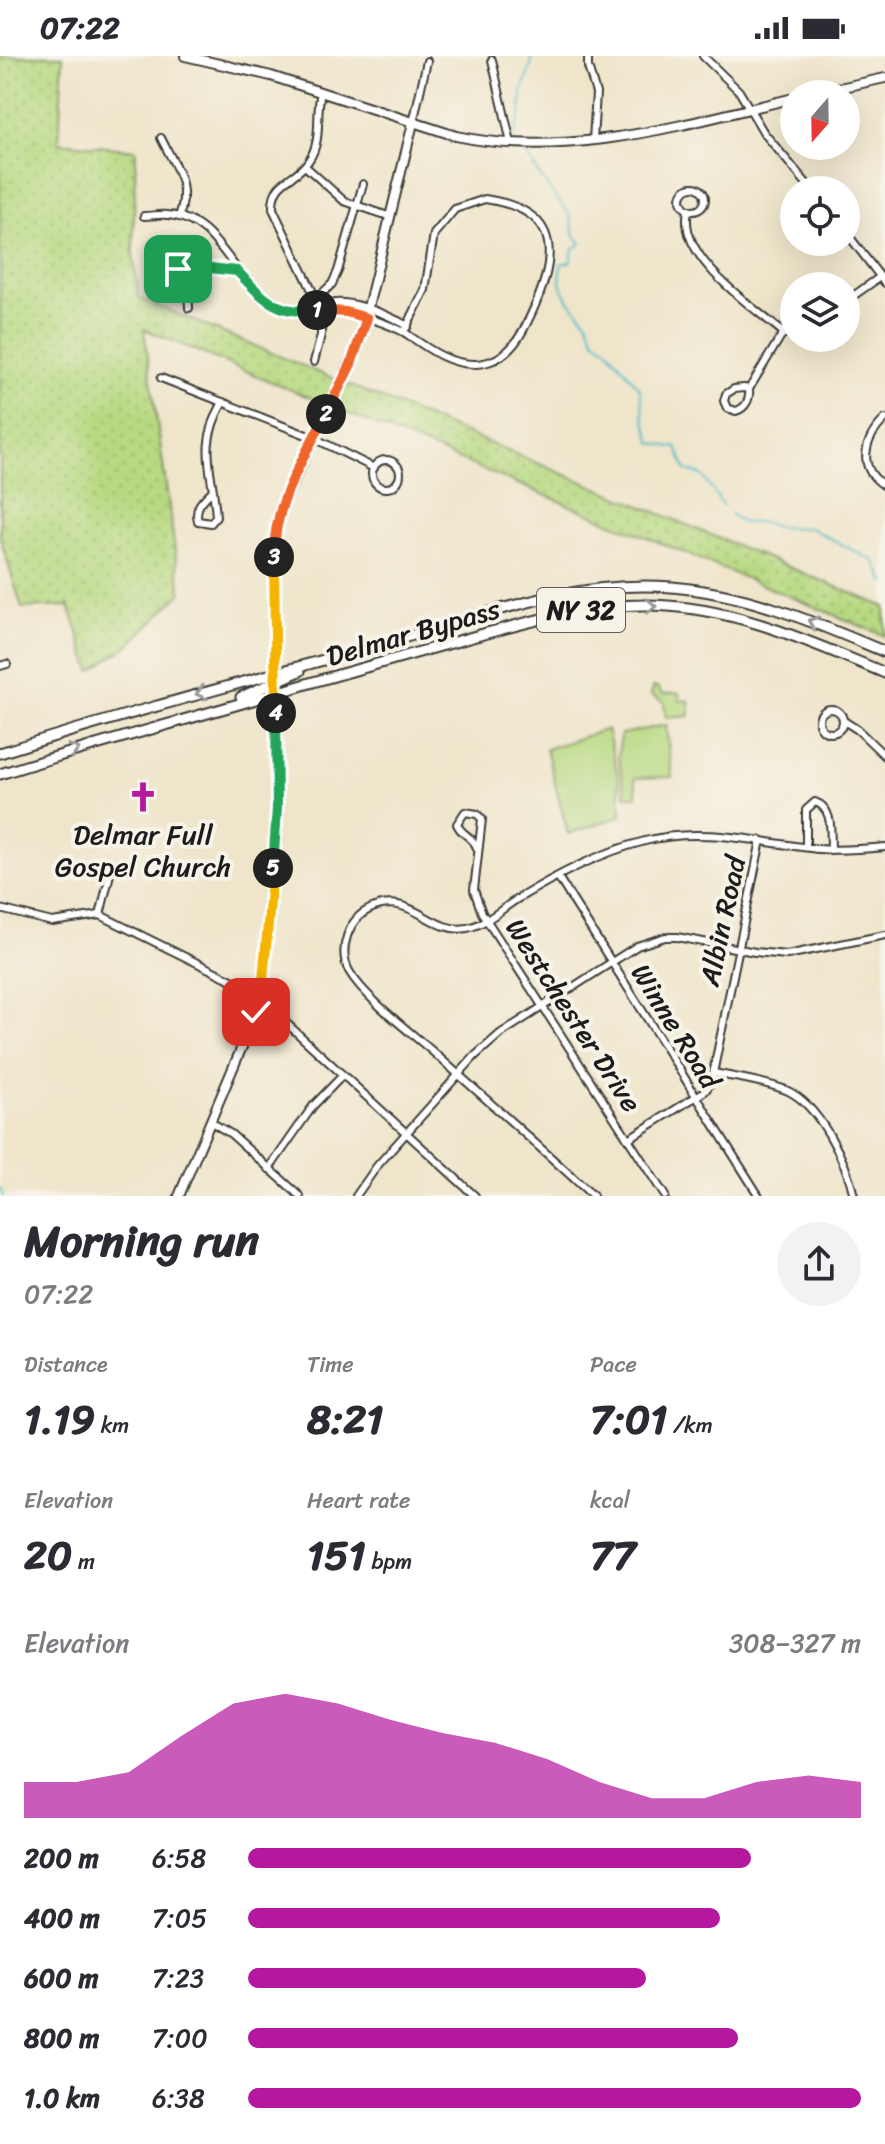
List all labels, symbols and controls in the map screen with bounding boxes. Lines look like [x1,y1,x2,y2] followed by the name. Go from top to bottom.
[40,1,120,55] text: 07:22
[780,80,860,160] north arrow
[780,80,860,352] map controls
[780,176,860,256] button: locate
[144,235,212,303] pin
[156,247,200,291] icon: arrive
[780,272,860,352] button: layers
[297,290,337,330] pin: 1
[312,290,322,329] text: 1
[306,394,346,434] pin: 2
[320,394,332,433] text: 2
[254,537,294,577] pin: 3
[268,537,280,576] text: 3
[320,584,506,681] street label: Delmar Bypass
[537,588,625,632] road number: NY 32
[645,597,658,614] one-way arrow
[807,615,821,632] one-way arrow
[194,684,208,701] one-way arrow
[256,693,296,733] pin: 4
[269,693,283,732] text: 4
[67,743,81,759] one-way arrow
[126,780,160,814] church icon: Delmar Full Gospel Church
[55,810,231,891] place label: Delmar Full Gospel Church
[253,848,293,888] pin: 5
[266,848,280,887] text: 5
[685,849,761,992] street label: Albin Road
[492,908,655,1123] street label: Westchester Drive
[617,954,735,1101] street label: Winne Road
[222,978,290,1046] pin
[234,990,278,1034] icon: check
[24,1202,259,1280] text: Morning run
[777,1222,861,1306] button: share
[24,1271,93,1317] text: 07:22
[24,1345,108,1384] text: Distance
[307,1345,354,1384] text: Time
[590,1345,637,1384] text: Pace
[24,1384,95,1455] text: 1.19
[307,1384,383,1455] text: 8:21
[590,1384,667,1455] text: 7:01
[95,1406,129,1445] text: km
[667,1406,713,1445] text: /km
[24,1481,113,1520] text: Elevation
[307,1481,410,1520] text: Heart rate
[590,1481,630,1520] text: kcal
[24,1520,72,1591] text: 20
[307,1520,366,1591] text: 151
[590,1520,636,1591] text: 77
[72,1542,95,1581] text: m
[366,1542,412,1581] text: bpm
[24,1620,129,1666] text: Elevation
[729,1620,861,1666] text: 308–327 m
[24,1835,99,1881] text: 200 m
[152,1835,206,1881] text: 6:58
[24,1895,100,1941] text: 400 m
[152,1895,207,1941] text: 7:05
[24,1955,98,2001] text: 600 m
[152,1955,204,2001] text: 7:23
[24,2015,99,2061] text: 800 m
[152,2015,208,2061] text: 7:00
[24,2075,100,2121] text: 1.0 km
[152,2075,205,2121] text: 6:38

